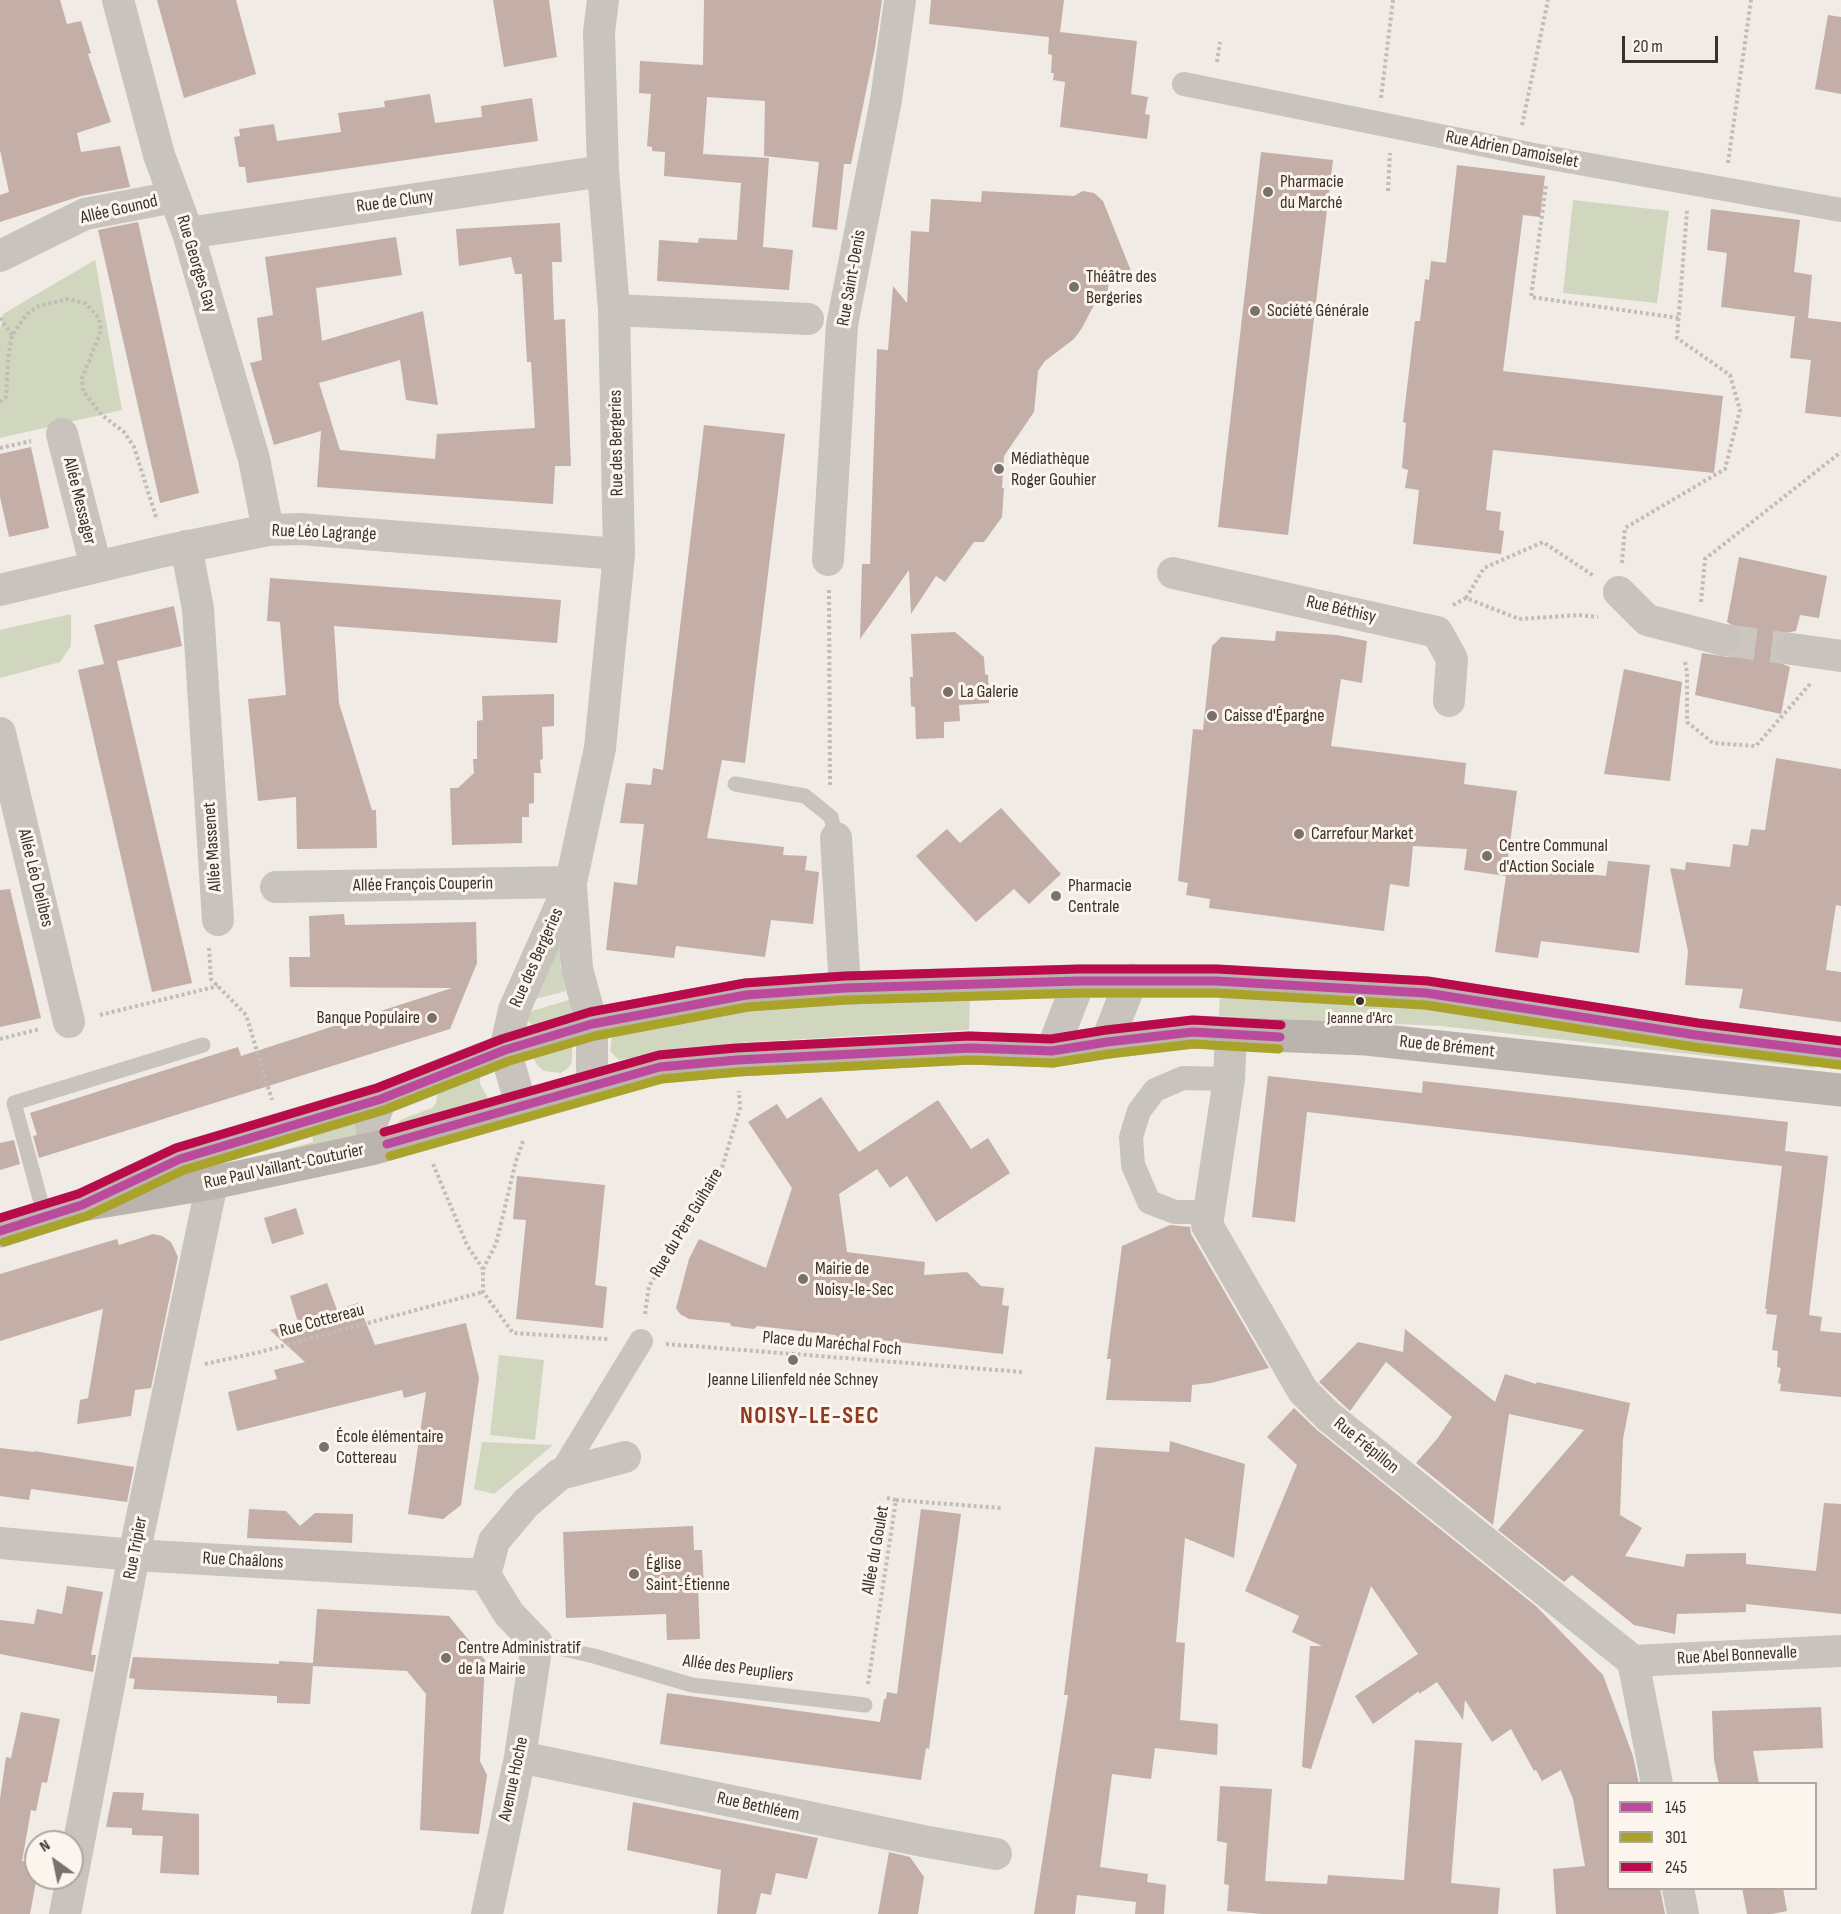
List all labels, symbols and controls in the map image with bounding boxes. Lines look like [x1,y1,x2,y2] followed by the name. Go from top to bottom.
[1625,24,1721,62] scale bar
[1633,36,1663,57] text: 20 m
[1444,127,1580,173] street label: Rue Adrien Damoiselet
[1280,171,1344,213] place label: Pharmacie du Marché
[1261,185,1275,199] marker: Pharmacie du Marché
[355,186,435,218] street label: Rue de Cluny
[78,191,160,229] street label: Allée Gounod
[171,213,221,315] street label: Rue Georges Gay
[833,228,871,328] street label: Rue Saint-Denis
[1086,266,1157,308] place label: Théâtre des Bergeries
[1067,280,1081,294] marker: Théâtre des Bergeries
[1267,300,1369,322] place label: Société Générale
[1248,304,1262,318] marker: Société Générale
[605,390,629,496] street label: Rue des Bergeries
[1011,448,1096,490] place label: Médiathèque Roger Gouhier
[58,455,100,547] street label: Allée Messager
[992,462,1006,476] marker: Médiathèque Roger Gouhier
[271,520,377,546] street label: Rue Léo Lagrange
[1304,591,1378,629] street label: Rue Béthisy
[960,681,1019,703] place label: La Galerie
[941,685,955,699] marker: La Galerie
[1224,705,1324,727] place label: Caisse d'Épargne
[1205,709,1219,723] marker: Caisse d'Épargne
[199,801,227,893] street label: Allée Massenet
[1311,823,1414,845] place label: Carrefour Market
[12,827,58,929] street label: Allée Léo Delibes
[1292,827,1306,841] marker: Carrefour Market
[1499,835,1608,878] place label: Centre Communal d'Action Sociale
[1480,849,1494,863] marker: Centre Communal d'Action Sociale
[353,873,493,897] street label: Allée François Couperin
[1068,875,1132,918] place label: Pharmacie Centrale
[1049,889,1063,903] marker: Pharmacie Centrale
[505,905,569,1011] street label: Rue des Bergeries
[1354,995,1366,1007] marker: Jeanne d'Arc
[316,1007,420,1029] place label: Banque Populaire
[1327,1009,1393,1029] place label: Jeanne d'Arc
[425,1011,439,1025] marker: Banque Populaire
[1398,1031,1496,1063] street label: Rue de Brément
[202,1140,366,1194] street label: Rue Paul Vaillant-Couturier
[646,1164,728,1282] street label: Rue du Père Guihaire
[815,1258,894,1300] place label: Mairie de Noisy-le-Sec
[796,1272,810,1286] marker: Mairie de Noisy-le-Sec
[277,1299,367,1343] street label: Rue Cottereau
[761,1327,903,1361] street label: Place du Maréchal Foch
[786,1353,800,1367] marker: Jeanne Lilienfeld née Schney
[708,1369,878,1391] place label: Jeanne Lilienfeld née Schney
[740,1403,880,1431] district label: NOISY-LE-SEC
[1329,1413,1403,1479] street label: Rue Frépillon
[336,1426,444,1468] place label: École élémentaire Cottereau
[317,1440,331,1454] marker: École élémentaire Cottereau
[858,1504,894,1596] street label: Allée du Goulet
[119,1515,153,1581] street label: Rue Tripier
[202,1548,284,1574] street label: Rue Chaâlons
[646,1553,730,1596] place label: Église Saint-Étienne
[627,1567,641,1581] marker: Église Saint-Étienne
[458,1637,581,1680] place label: Centre Administratif de la Mairie
[1676,1642,1798,1670] street label: Rue Abel Bonnevalle
[439,1651,453,1665] marker: Centre Administratif de la Mairie
[681,1651,795,1687] street label: Allée des Peupliers
[495,1735,533,1823] street label: Avenue Hoche
[1607,1782,1817,1890] legend
[715,1788,801,1826] street label: Rue Bethléem
[1665,1797,1686,1818] text: 145
[1665,1827,1687,1848] text: 301
[24,1830,84,1890] north arrow
[36,1836,54,1856] text: N
[1665,1857,1687,1878] text: 245

